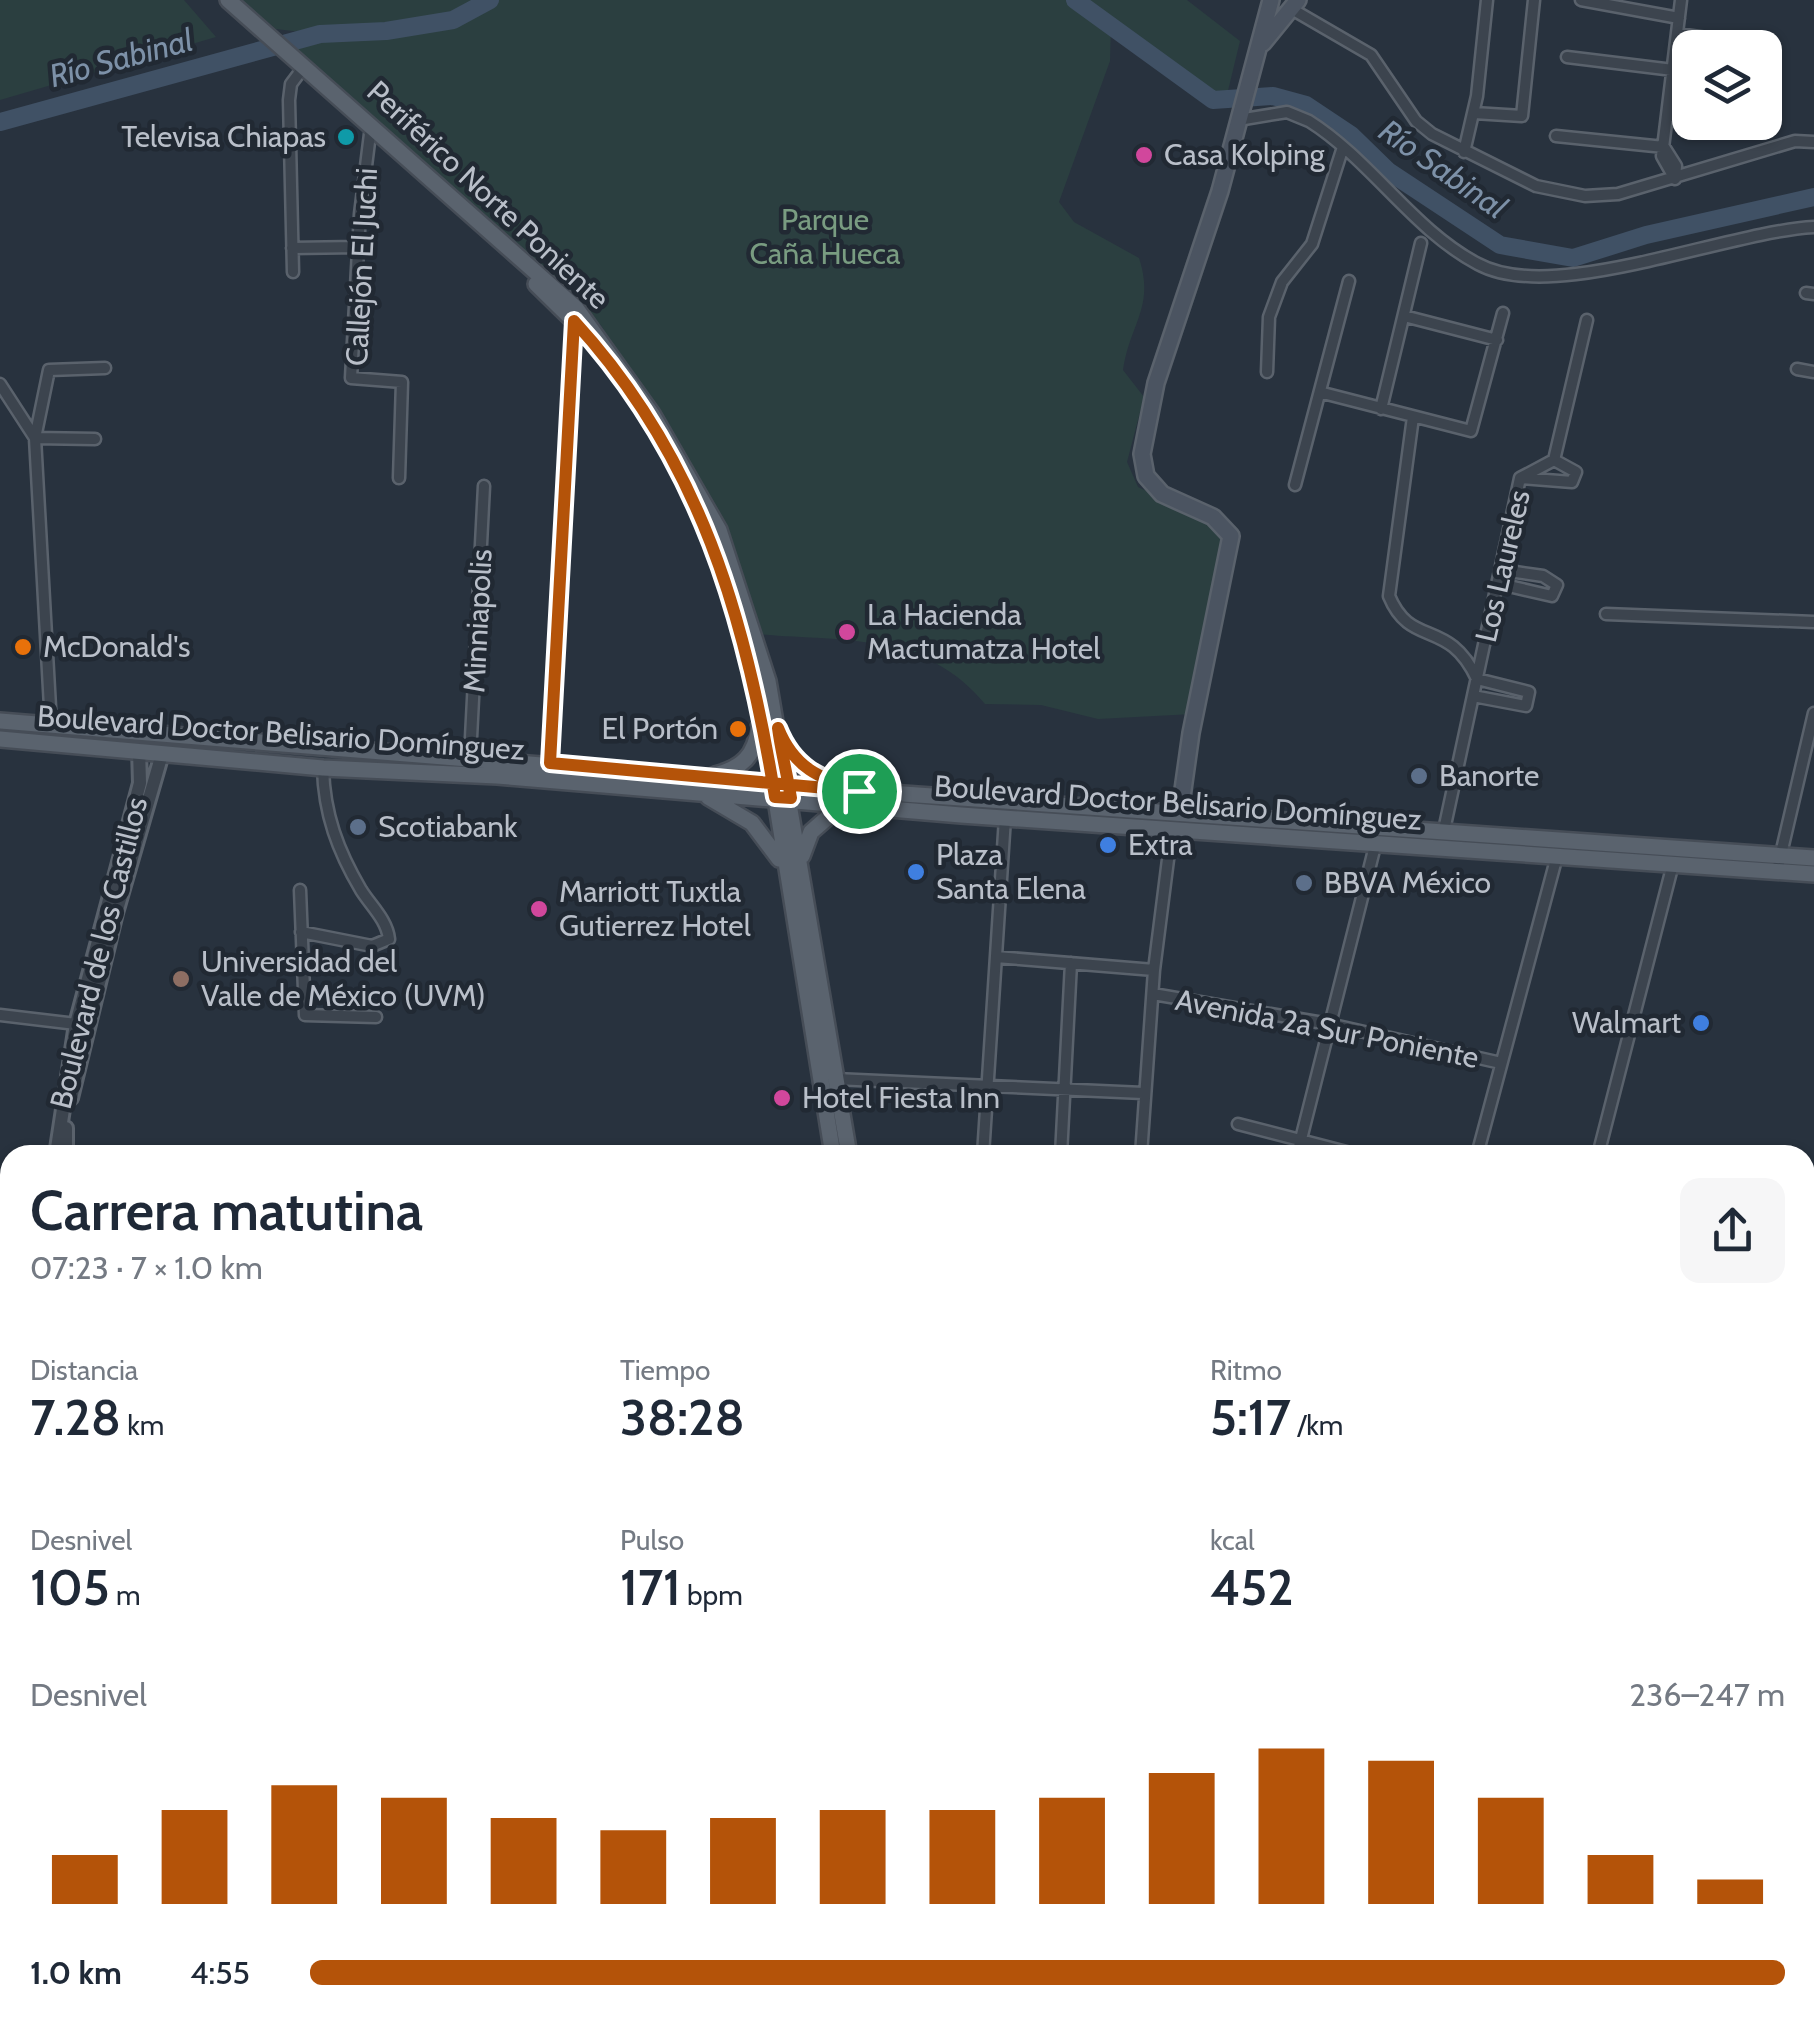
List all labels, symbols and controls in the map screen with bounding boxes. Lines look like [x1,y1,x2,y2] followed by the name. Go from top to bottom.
[45,20,197,95] water label: Río Sabinal
[1672,30,1782,140] map controls
[1672,30,1782,140] button: layers
[359,73,617,317] street label: Periférico Norte Poniente
[1372,111,1515,227] water label: Río Sabinal
[121,118,326,155] place label: Televisa Chiapas
[335,126,357,148] marker: Televisa Chiapas
[1164,136,1326,173] place label: Casa Kolping
[1133,144,1155,166] marker: Casa Kolping
[338,167,385,367] street label: Callejón El Juchi
[750,201,901,272] park label: Parque Caña Hueca
[1467,486,1538,645] street label: Los Laureles
[455,548,500,694] street label: Minniapolis
[867,596,1100,667] place label: La Hacienda Mactumatza Hotel
[836,621,858,643] marker: La Hacienda Mactumatza Hotel
[43,628,190,665] place label: McDonald's
[12,636,34,658] marker: McDonald's
[36,697,526,768] street label: Boulevard Doctor Belisario Domínguez
[602,710,718,747] place label: El Portón
[727,718,749,740] marker: El Portón
[817,749,902,834] pin
[1439,757,1539,794] place label: Banorte
[832,764,887,819] icon: arrive
[1408,765,1430,787] marker: Banorte
[933,767,1423,838] street label: Boulevard Doctor Belisario Domínguez
[42,793,155,1113] street label: Boulevard de los Castillos
[378,808,518,845] place label: Scotiabank
[347,816,369,838] marker: Scotiabank
[1128,826,1193,863] place label: Extra
[1097,834,1119,856] marker: Extra
[936,836,1086,907] place label: Plaza Santa Elena
[905,861,927,883] marker: Plaza Santa Elena
[1324,864,1491,901] place label: BBVA México
[1293,872,1315,894] marker: BBVA México
[559,873,751,944] place label: Marriott Tuxtla Gutierrez Hotel
[528,898,550,920] marker: Marriott Tuxtla Gutierrez Hotel
[201,943,486,1014] place label: Universidad del Valle de México (UVM)
[170,968,192,990] marker: Universidad del Valle de México (UVM)
[1172,981,1482,1076] street label: Avenida 2a Sur Poniente
[1572,1004,1681,1041] place label: Walmart
[1690,1012,1712,1034] marker: Walmart
[802,1079,1000,1116] place label: Hotel Fiesta Inn
[771,1087,793,1109] marker: Hotel Fiesta Inn
[30,1177,423,1244] text: Carrera matutina
[1680,1178,1785,1283] button: share
[30,1248,263,1287] text: 07:23 · 7 × 1.0 km
[30,1353,138,1387] text: Distancia
[620,1353,711,1387] text: Tiempo
[1210,1353,1282,1387] text: Ritmo
[30,1387,121,1448] text: 7.28
[620,1387,745,1448] text: 38:28
[1210,1387,1291,1448] text: 5:17
[121,1408,164,1442] text: km
[1291,1408,1343,1442] text: /km
[30,1523,132,1557] text: Desnivel
[620,1523,684,1557] text: Pulso
[1210,1523,1255,1557] text: kcal
[30,1557,110,1618] text: 105
[620,1557,681,1618] text: 171
[1210,1557,1294,1618] text: 452
[110,1578,141,1612] text: m
[681,1578,743,1612] text: bpm
[30,1675,147,1714] text: Desnivel
[1629,1675,1785,1714] text: 236–247 m
[30,1953,122,1992] text: 1.0 km
[190,1953,250,1992] text: 4:55

